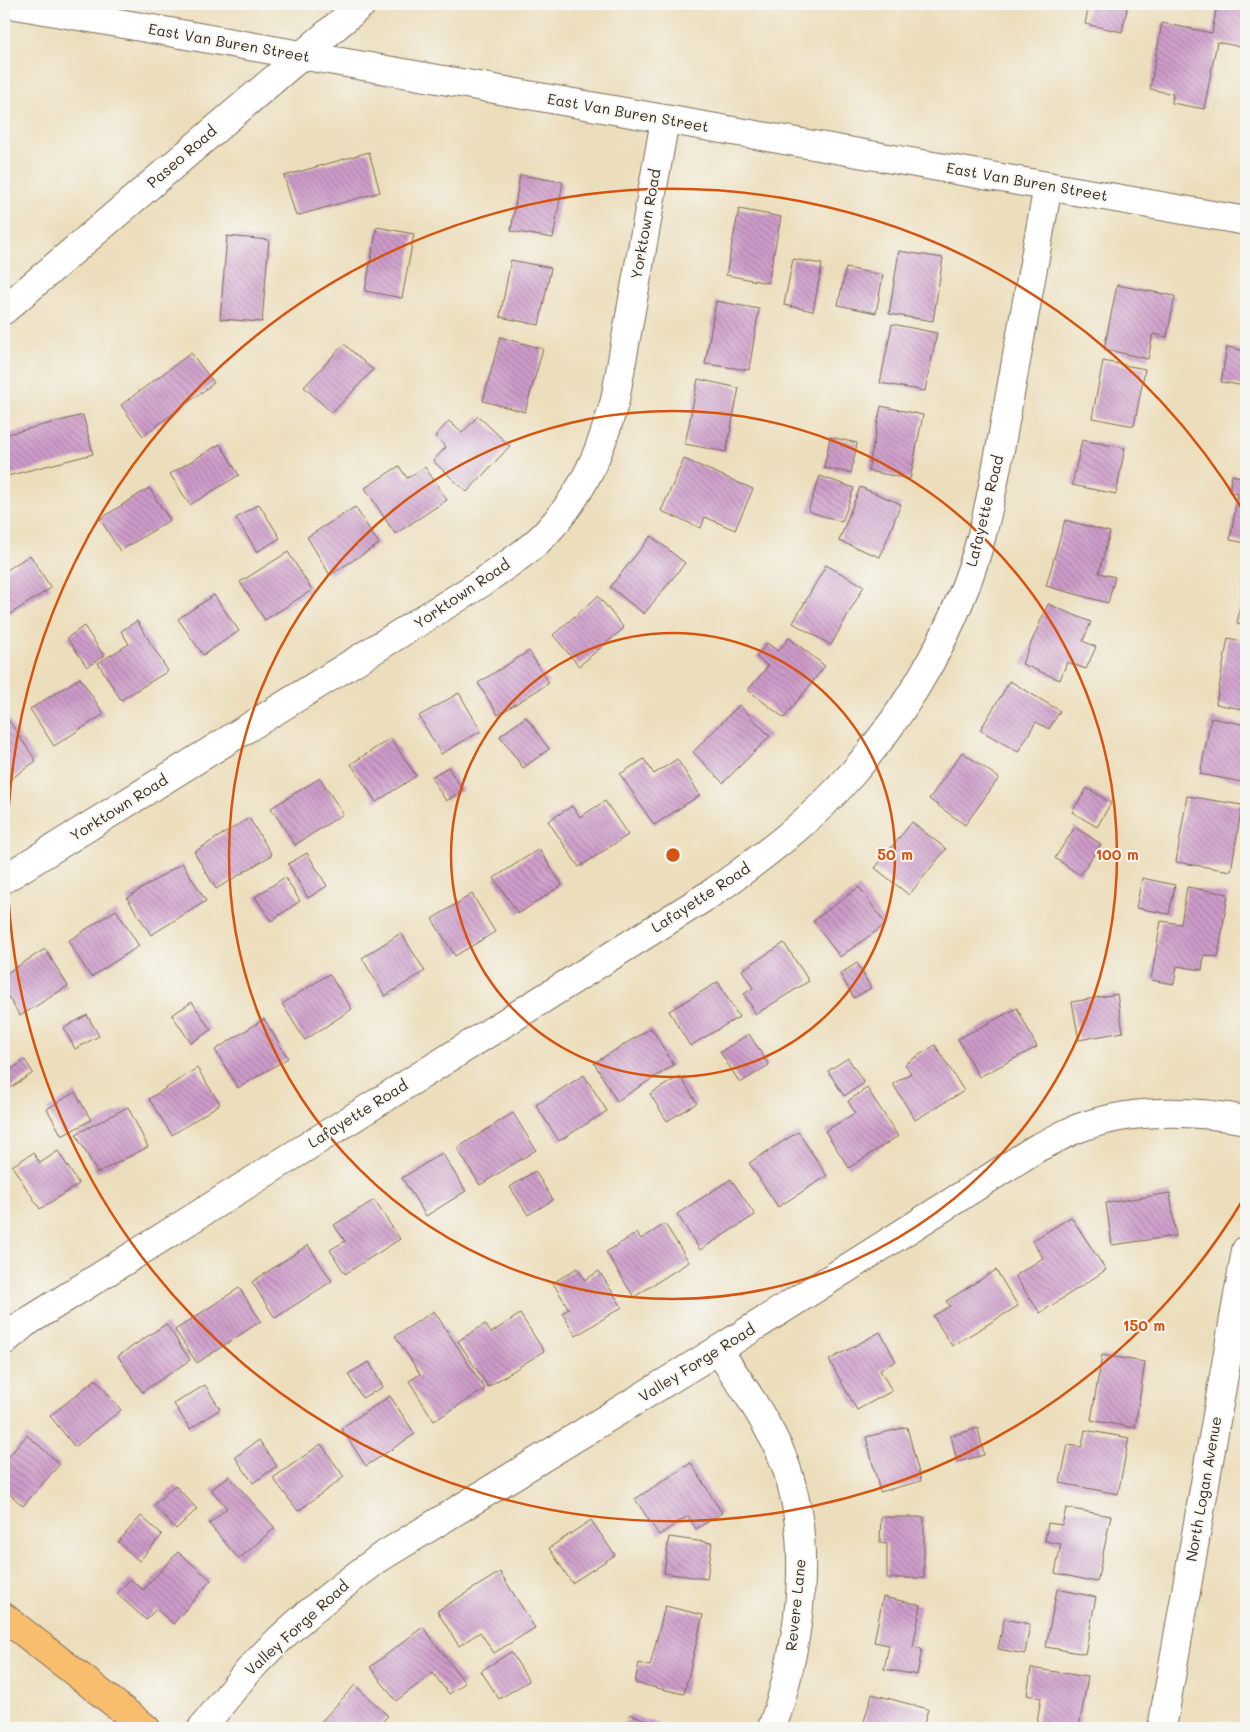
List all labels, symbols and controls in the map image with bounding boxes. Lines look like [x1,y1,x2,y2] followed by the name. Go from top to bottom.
[147,18,312,66] street label: East Van Buren Street
[546,88,711,136] street label: East Van Buren Street
[142,120,220,192] street label: Paseo Road
[945,157,1110,205] street label: East Van Buren Street
[625,167,665,281] street label: Yorktown Road
[961,453,1008,569] street label: Lafayette Road
[409,554,513,633] street label: Yorktown Road
[66,769,171,845] street label: Yorktown Road
[877,844,913,864] text: 50 m
[1095,844,1139,864] text: 100 m
[664,846,682,864] centre of rings
[647,858,754,937] street label: Lafayette Road
[304,1074,411,1152] street label: Lafayette Road
[1123,1315,1165,1335] text: 150 m
[635,1318,758,1406] street label: Valley Forge Road
[1180,1415,1226,1563] street label: North Logan Avenue
[780,1558,810,1652] street label: Revere Lane
[240,1575,353,1679] street label: Valley Forge Road

